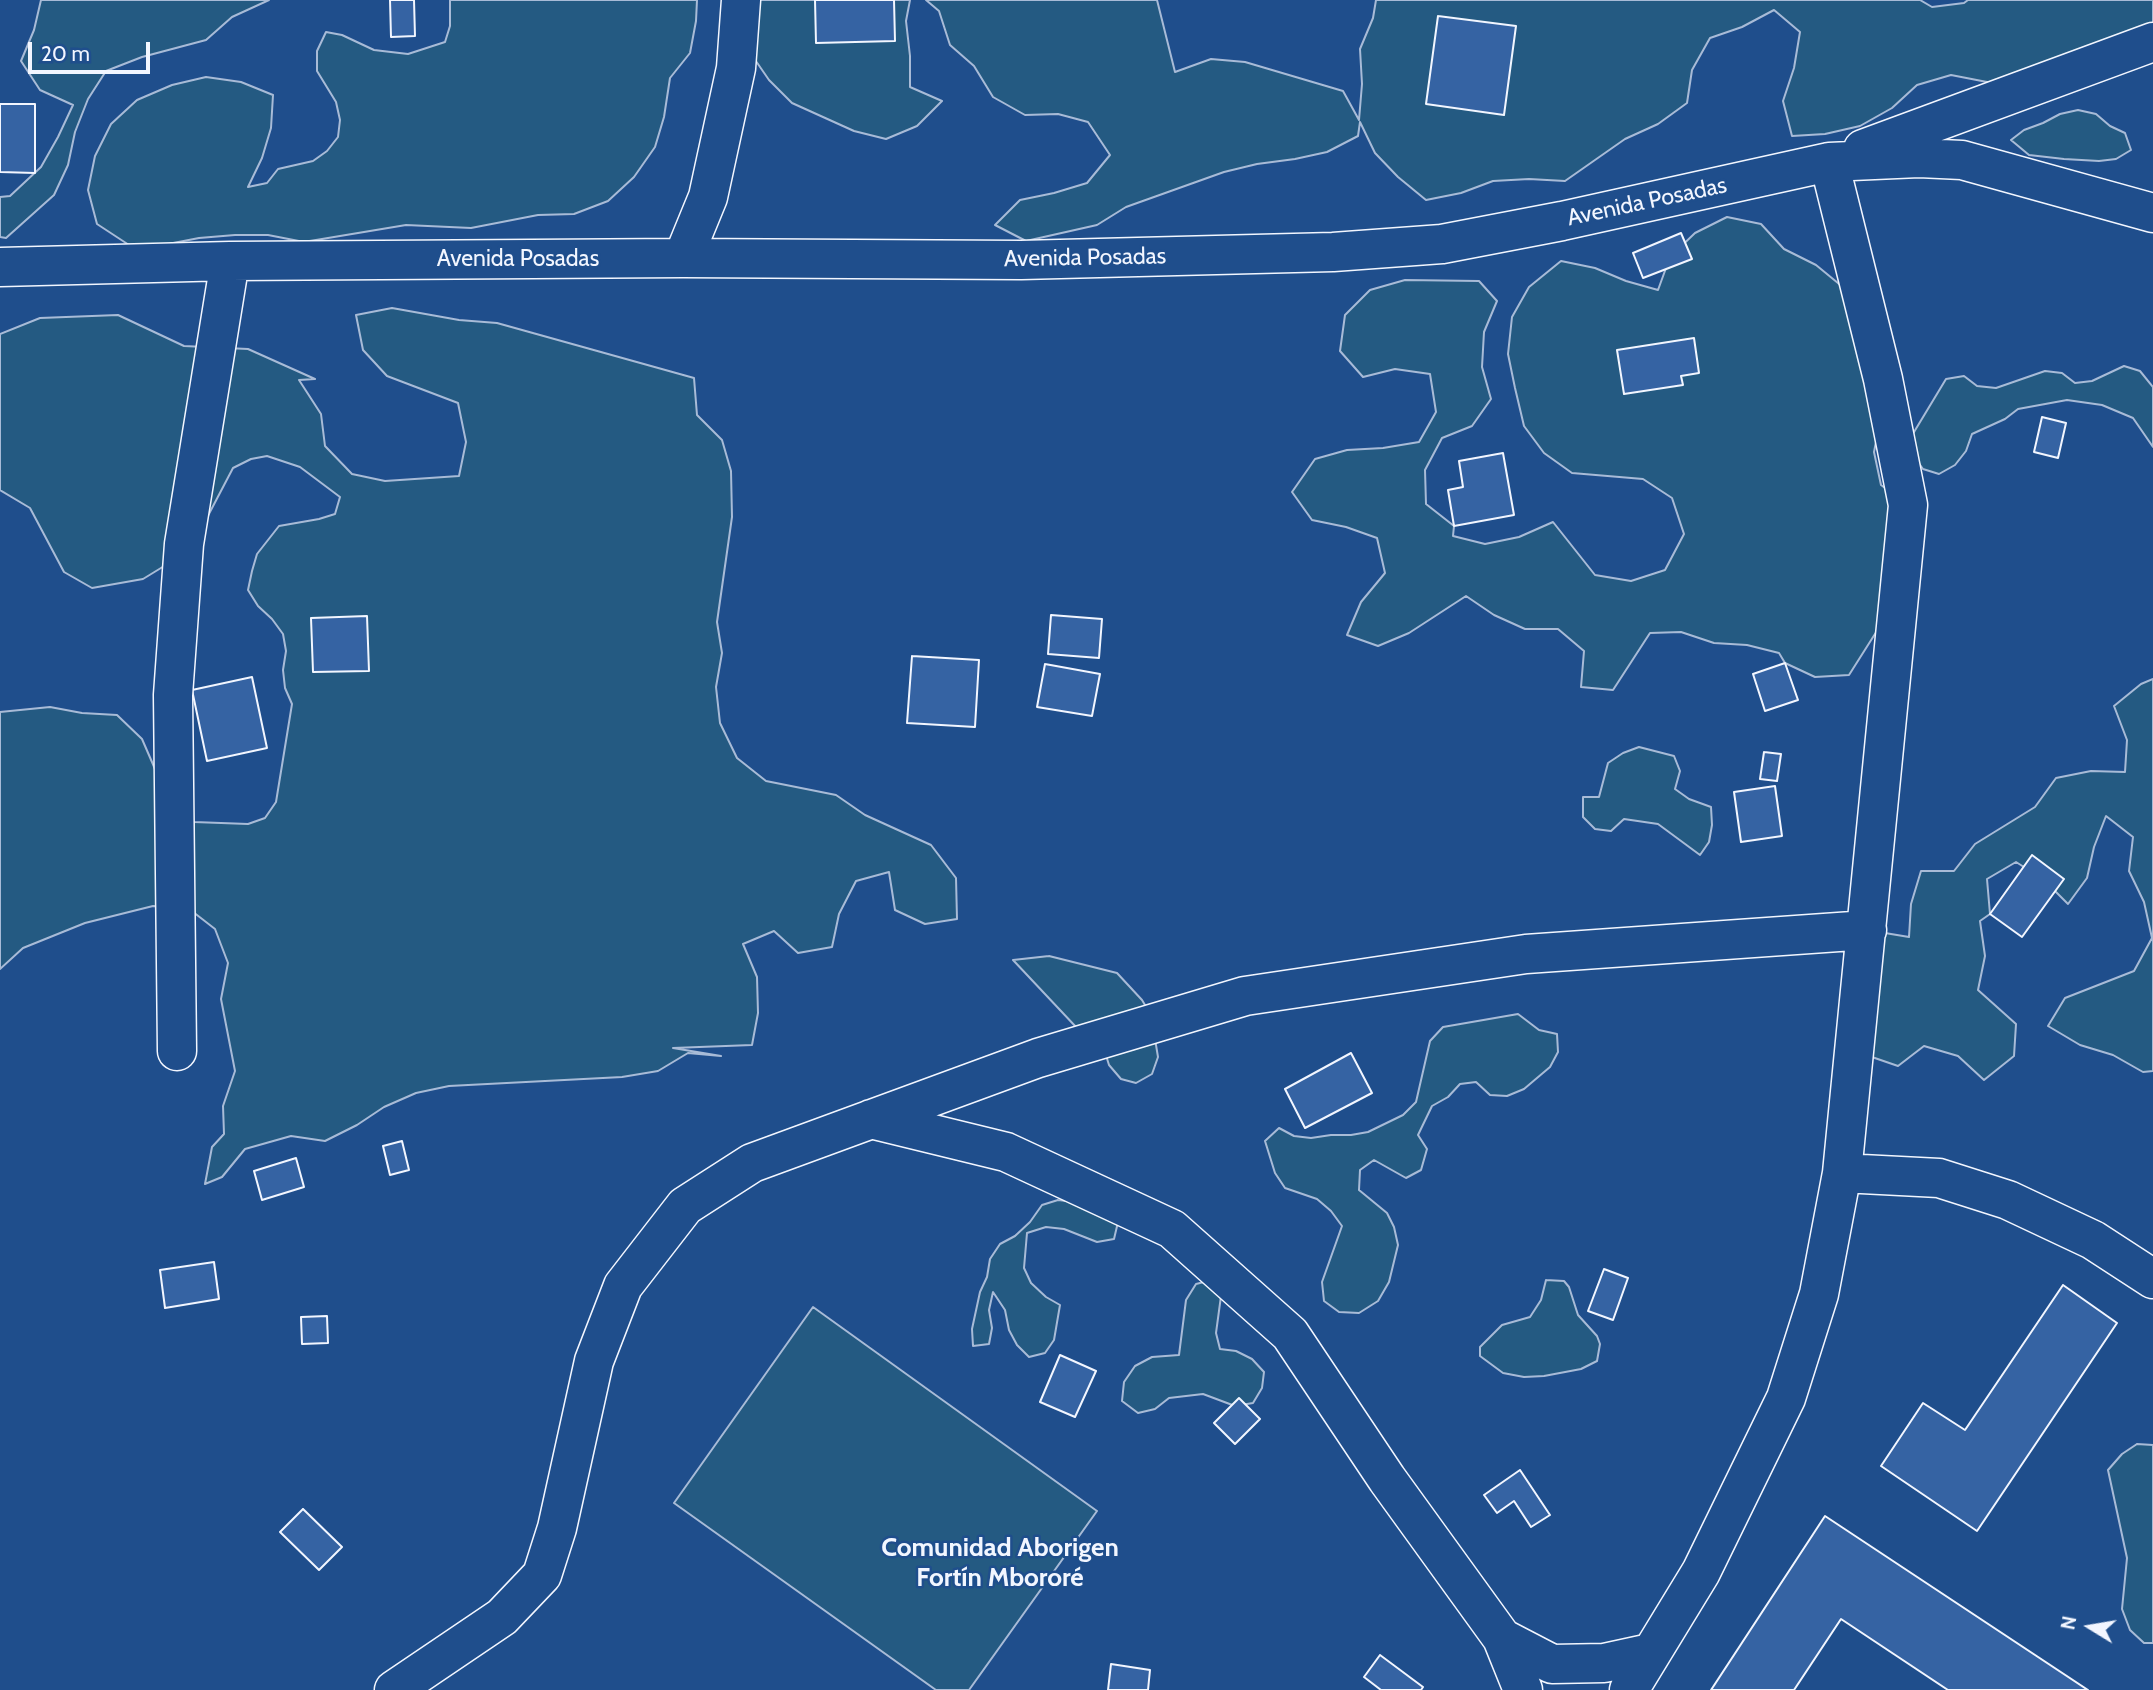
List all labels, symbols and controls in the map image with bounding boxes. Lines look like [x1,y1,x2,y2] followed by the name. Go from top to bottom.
[32,28,154,72] scale bar
[41,41,90,66] text: 20 m
[1565,172,1729,232] street label: Avenida Posadas
[1004,243,1166,273] street label: Avenida Posadas
[437,245,599,273] street label: Avenida Posadas
[881,1532,1119,1594] district label: Comunidad Aborigen Fortín Mbororé
[2055,1592,2125,1662] north arrow
[2056,1614,2081,1632] text: N

